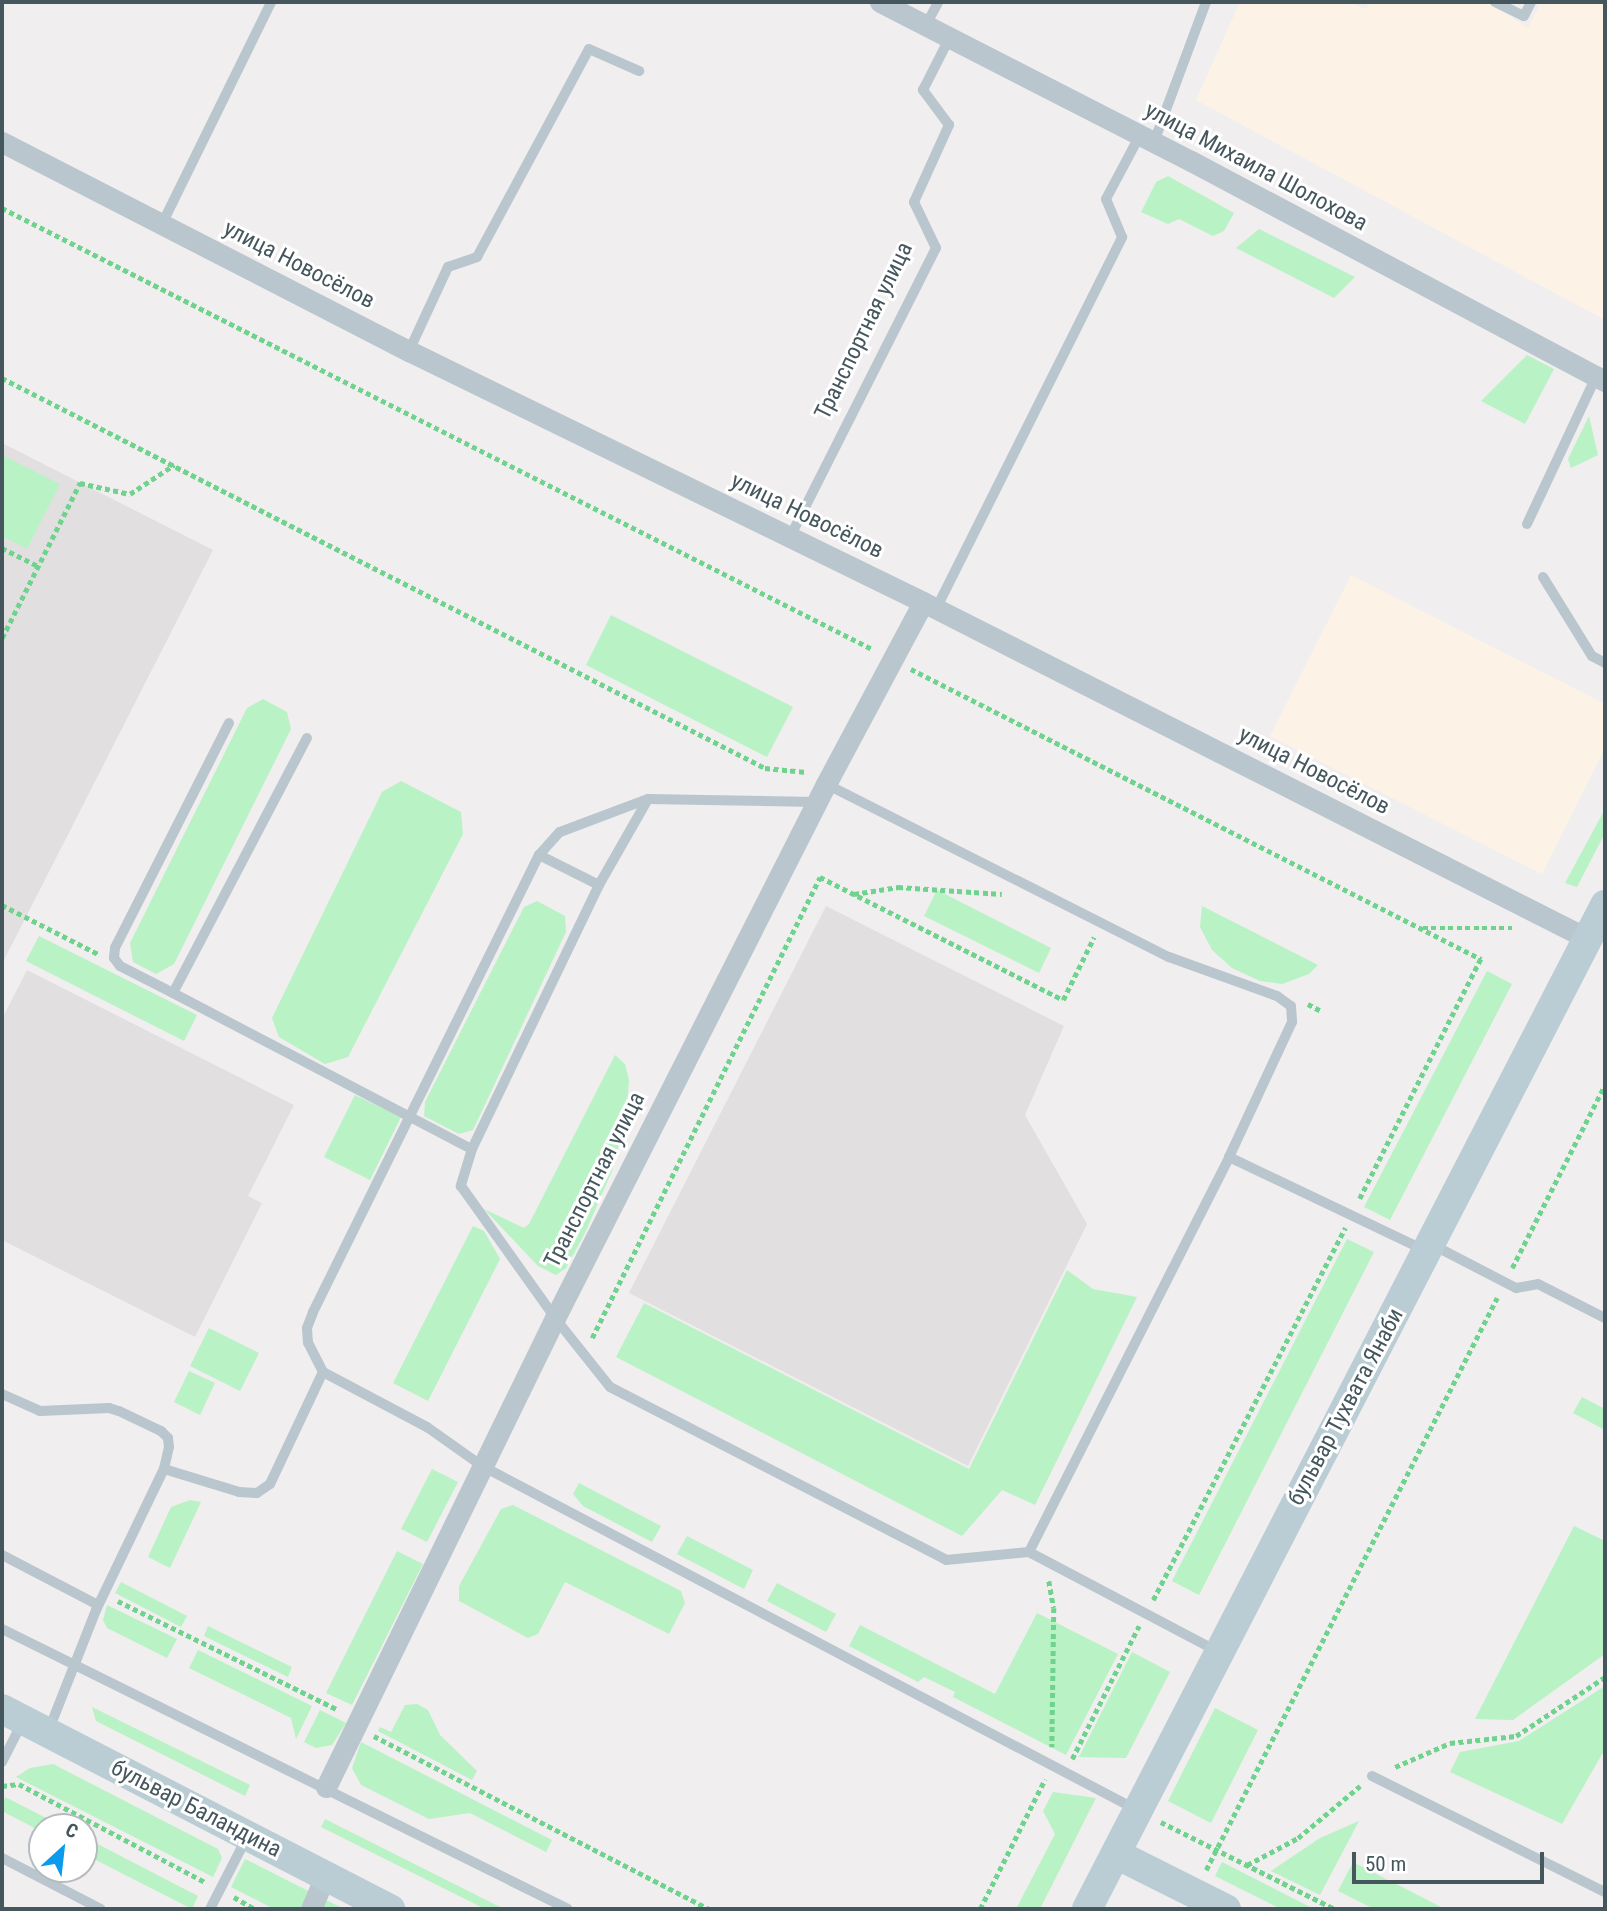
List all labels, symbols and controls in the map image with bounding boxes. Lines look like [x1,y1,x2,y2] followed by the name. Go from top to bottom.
[1140,97,1372,237] street label: улица Михаила Шолохова
[219,215,379,315] street label: улица Новосёлов
[809,238,919,424] street label: Транспортная улица
[726,467,888,565] street label: улица Новосёлов
[1234,721,1394,821] street label: улица Новосёлов
[539,1087,651,1273] street label: Транспортная улица
[1282,1304,1410,1510] street label: бульвар Тухвата Янаби
[106,1754,286,1864] street label: бульвар Баландина
[28,1813,98,1883] north arrow
[62,1818,82,1843] text: С
[1355,1838,1548,1882] scale bar
[1365,1852,1406,1876] text: 50 m

